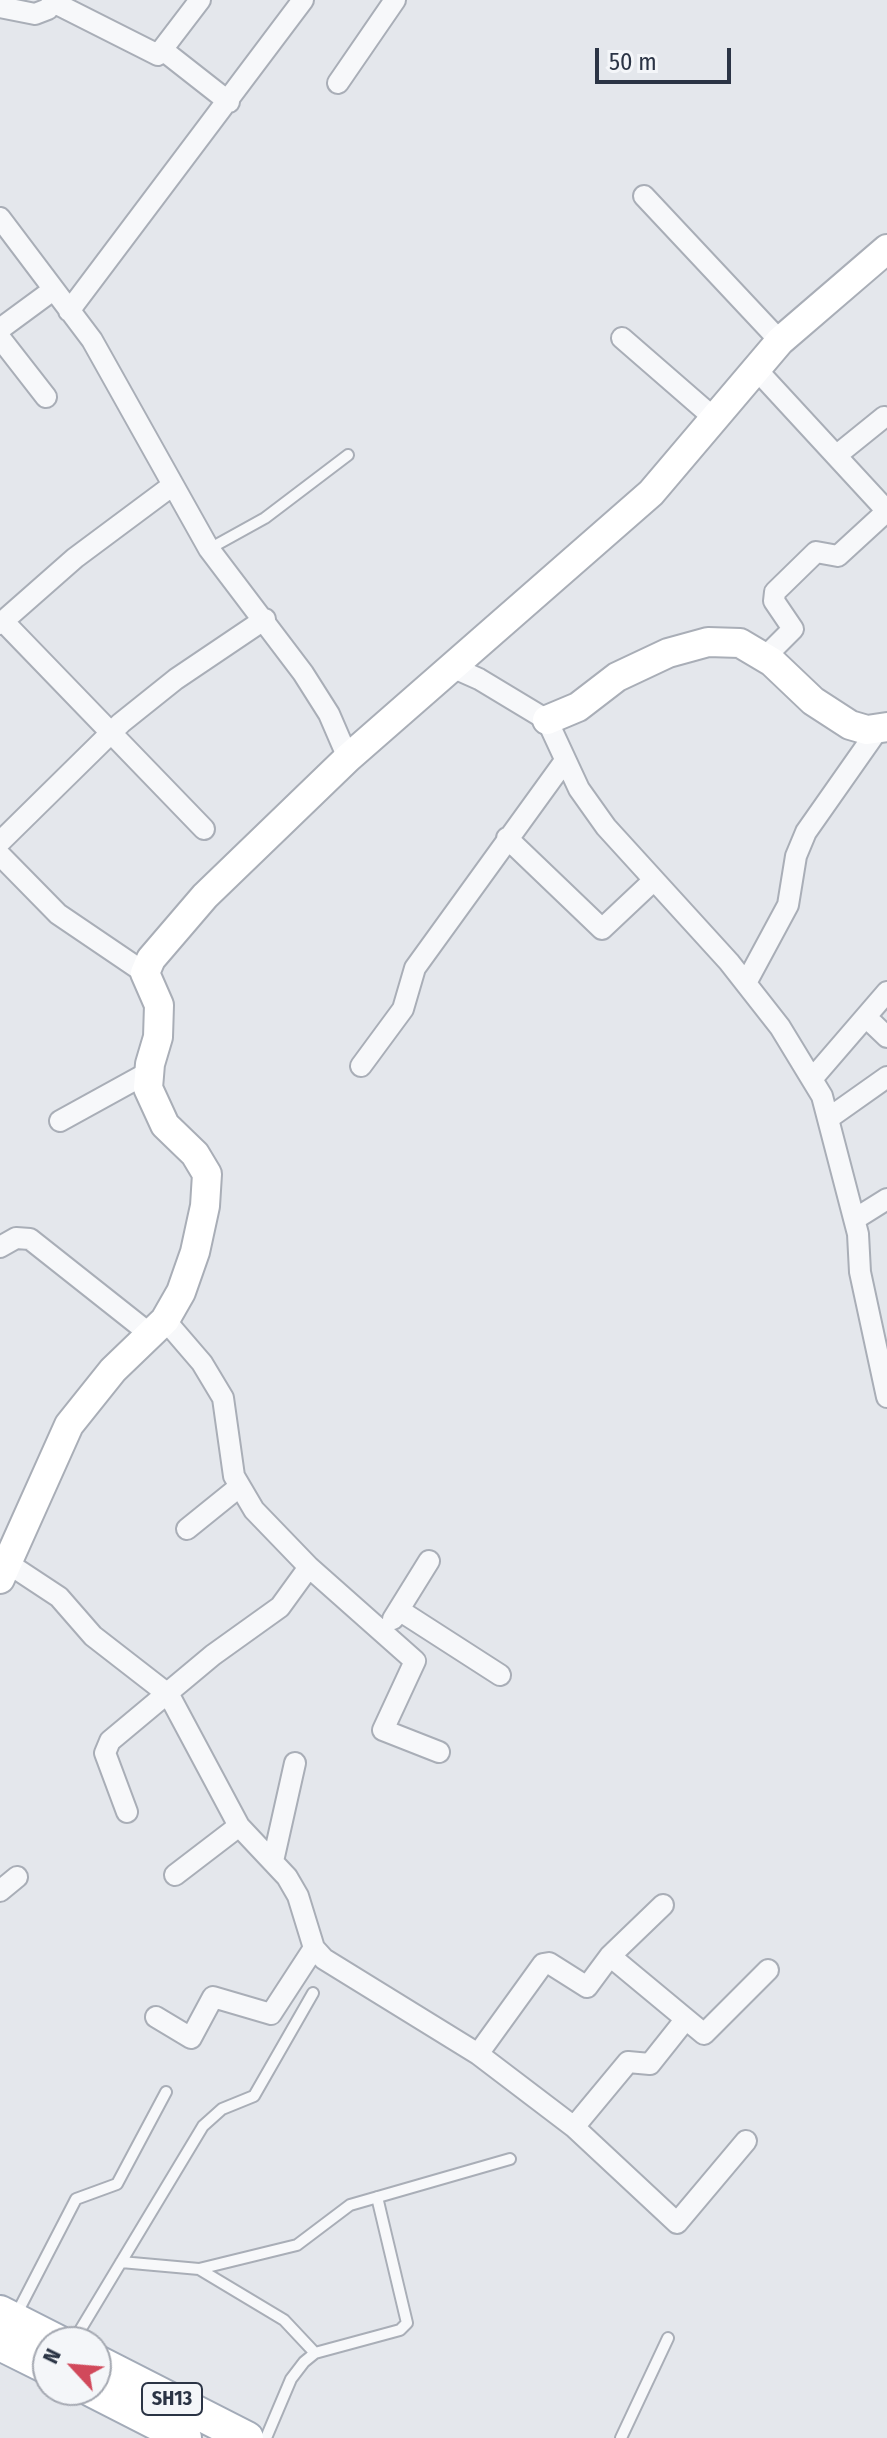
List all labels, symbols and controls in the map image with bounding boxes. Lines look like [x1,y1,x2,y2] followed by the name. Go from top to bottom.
[599,32,735,82] scale bar
[609,48,657,76] text: 50 m
[32,2326,112,2406] north arrow
[37,2344,67,2368] text: N
[142,2383,202,2415] road number: SH13

